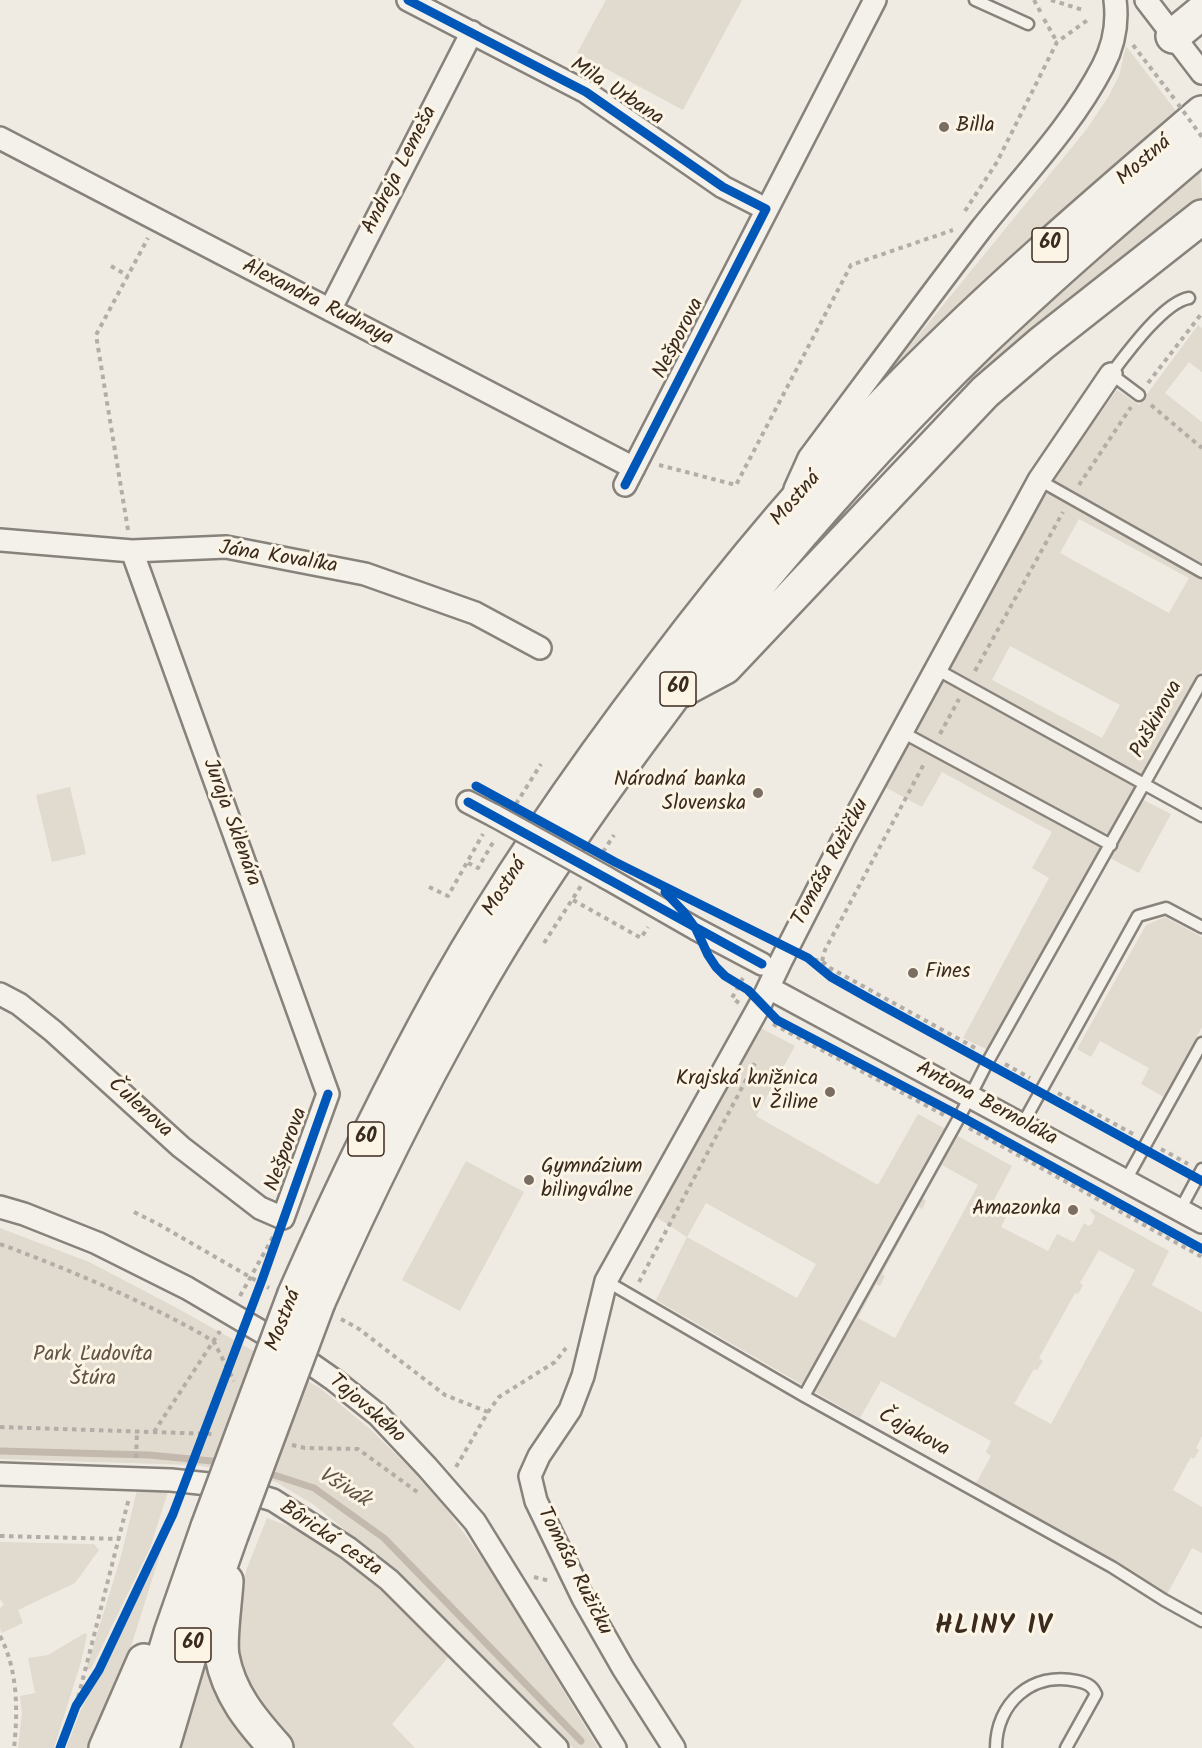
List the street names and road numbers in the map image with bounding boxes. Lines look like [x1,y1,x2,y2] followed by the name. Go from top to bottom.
[565,53,667,133] street label: Mila Urbana
[358,103,444,239] street label: Andreja Lemeša
[1112,131,1178,193] street label: Mostná
[1032,228,1068,262] road number: 60
[237,255,397,353] street label: Alexandra Rudnaya
[649,294,711,384] street label: Nešporova
[766,467,828,533] street label: Mostná
[217,537,339,581] street label: Jána Kovalíka
[660,672,696,706] road number: 60
[1126,677,1190,763] street label: Puškinova
[195,756,265,890] street label: Juraja Sklenára
[788,795,876,931] street label: Tomáša Ružičku
[478,854,534,922] street label: Mostná
[911,1057,1061,1153] street label: Antona Bernoláka
[101,1073,177,1145] street label: Čulenova
[261,1105,315,1195] street label: Nešporova
[348,1122,384,1156] road number: 60
[262,1286,308,1356] street label: Mostná
[322,1370,410,1450] street label: Tajovského
[873,1404,953,1464] street label: Čajakova
[274,1497,386,1583] street label: Bôrická cesta
[530,1504,616,1640] street label: Tomáša Ružičku
[175,1628,211,1662] road number: 60

